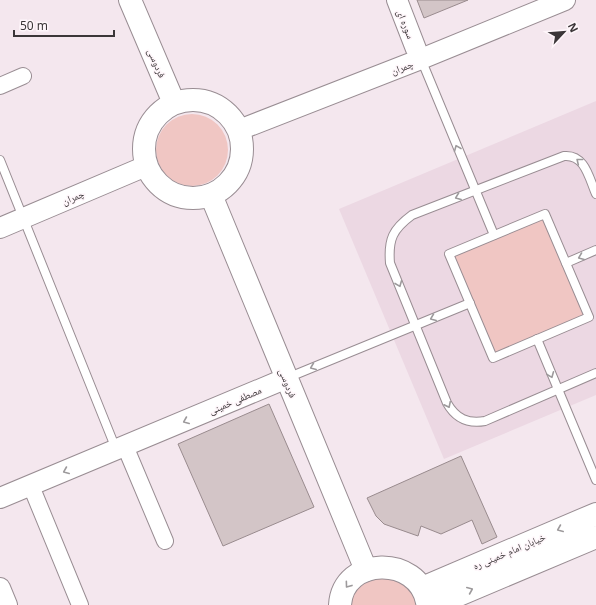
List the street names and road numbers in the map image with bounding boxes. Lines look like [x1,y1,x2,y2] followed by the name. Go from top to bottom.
[394,7,418,41] street label: سوره ای
[145,46,169,80] street label: فردوسی
[389,56,416,78] street label: چمران
[60,186,87,208] street label: چمران
[276,366,300,400] street label: فردوسی
[207,382,264,417] street label: مصطفی خمینی
[471,529,548,574] street label: خیابان امام خمینی ره

